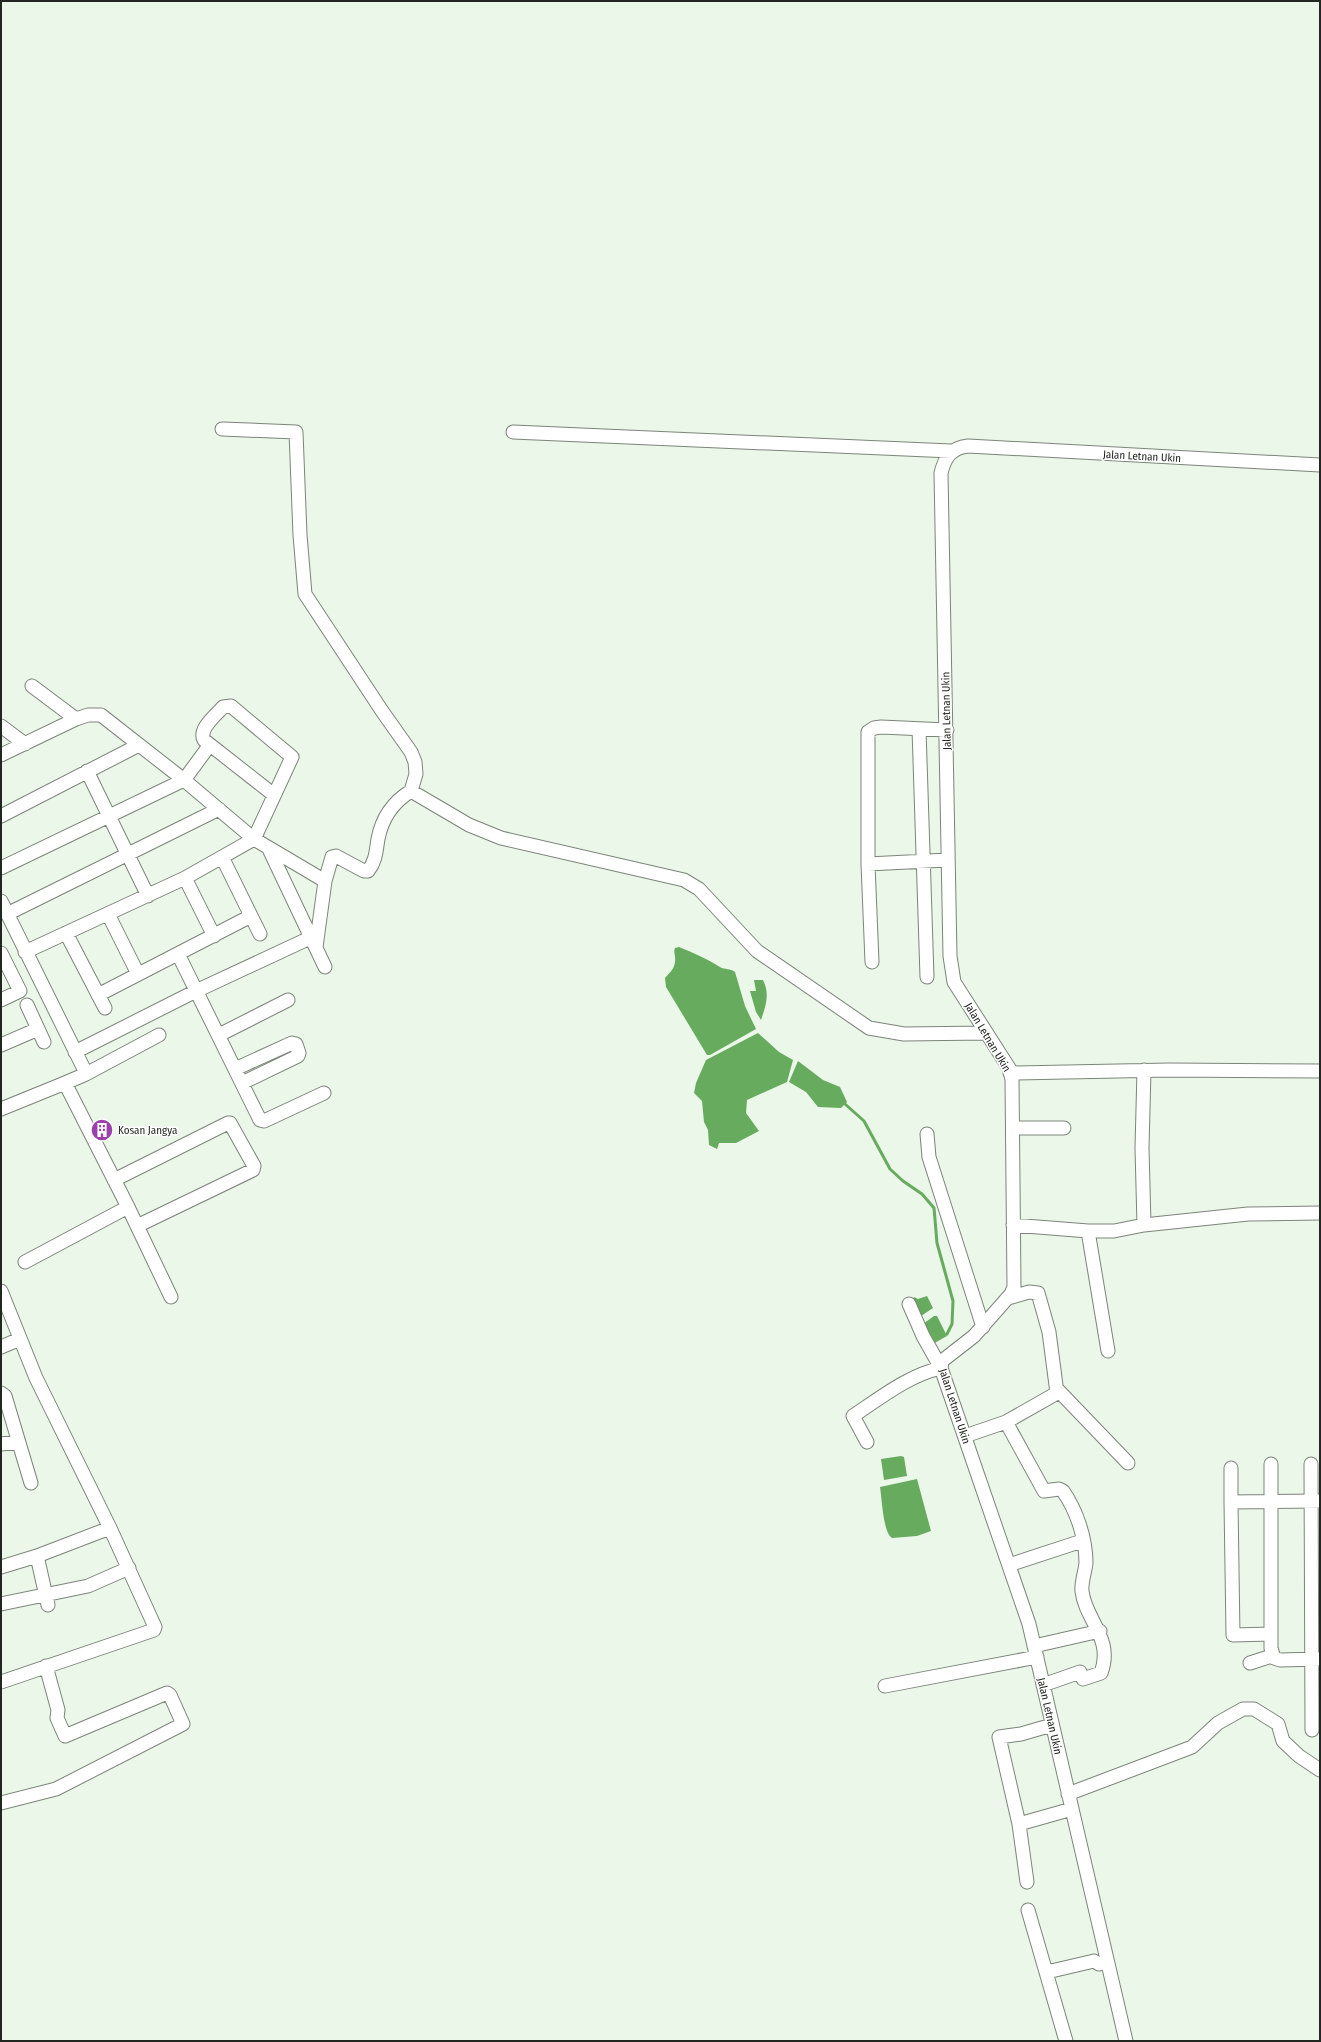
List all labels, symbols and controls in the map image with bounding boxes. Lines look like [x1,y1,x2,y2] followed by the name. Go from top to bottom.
[1103,448,1181,465] street label: Jalan Letnan Ukin
[939,672,954,750] street label: Jalan Letnan Ukin
[962,1000,1013,1074] street label: Jalan Letnan Ukin
[89,1117,115,1143] building icon: Kosan Jangya
[118,1124,177,1137] place label: Kosan Jangya
[936,1367,973,1445] street label: Jalan Letnan Ukin
[1034,1676,1065,1756] street label: Jalan Letnan Ukin

